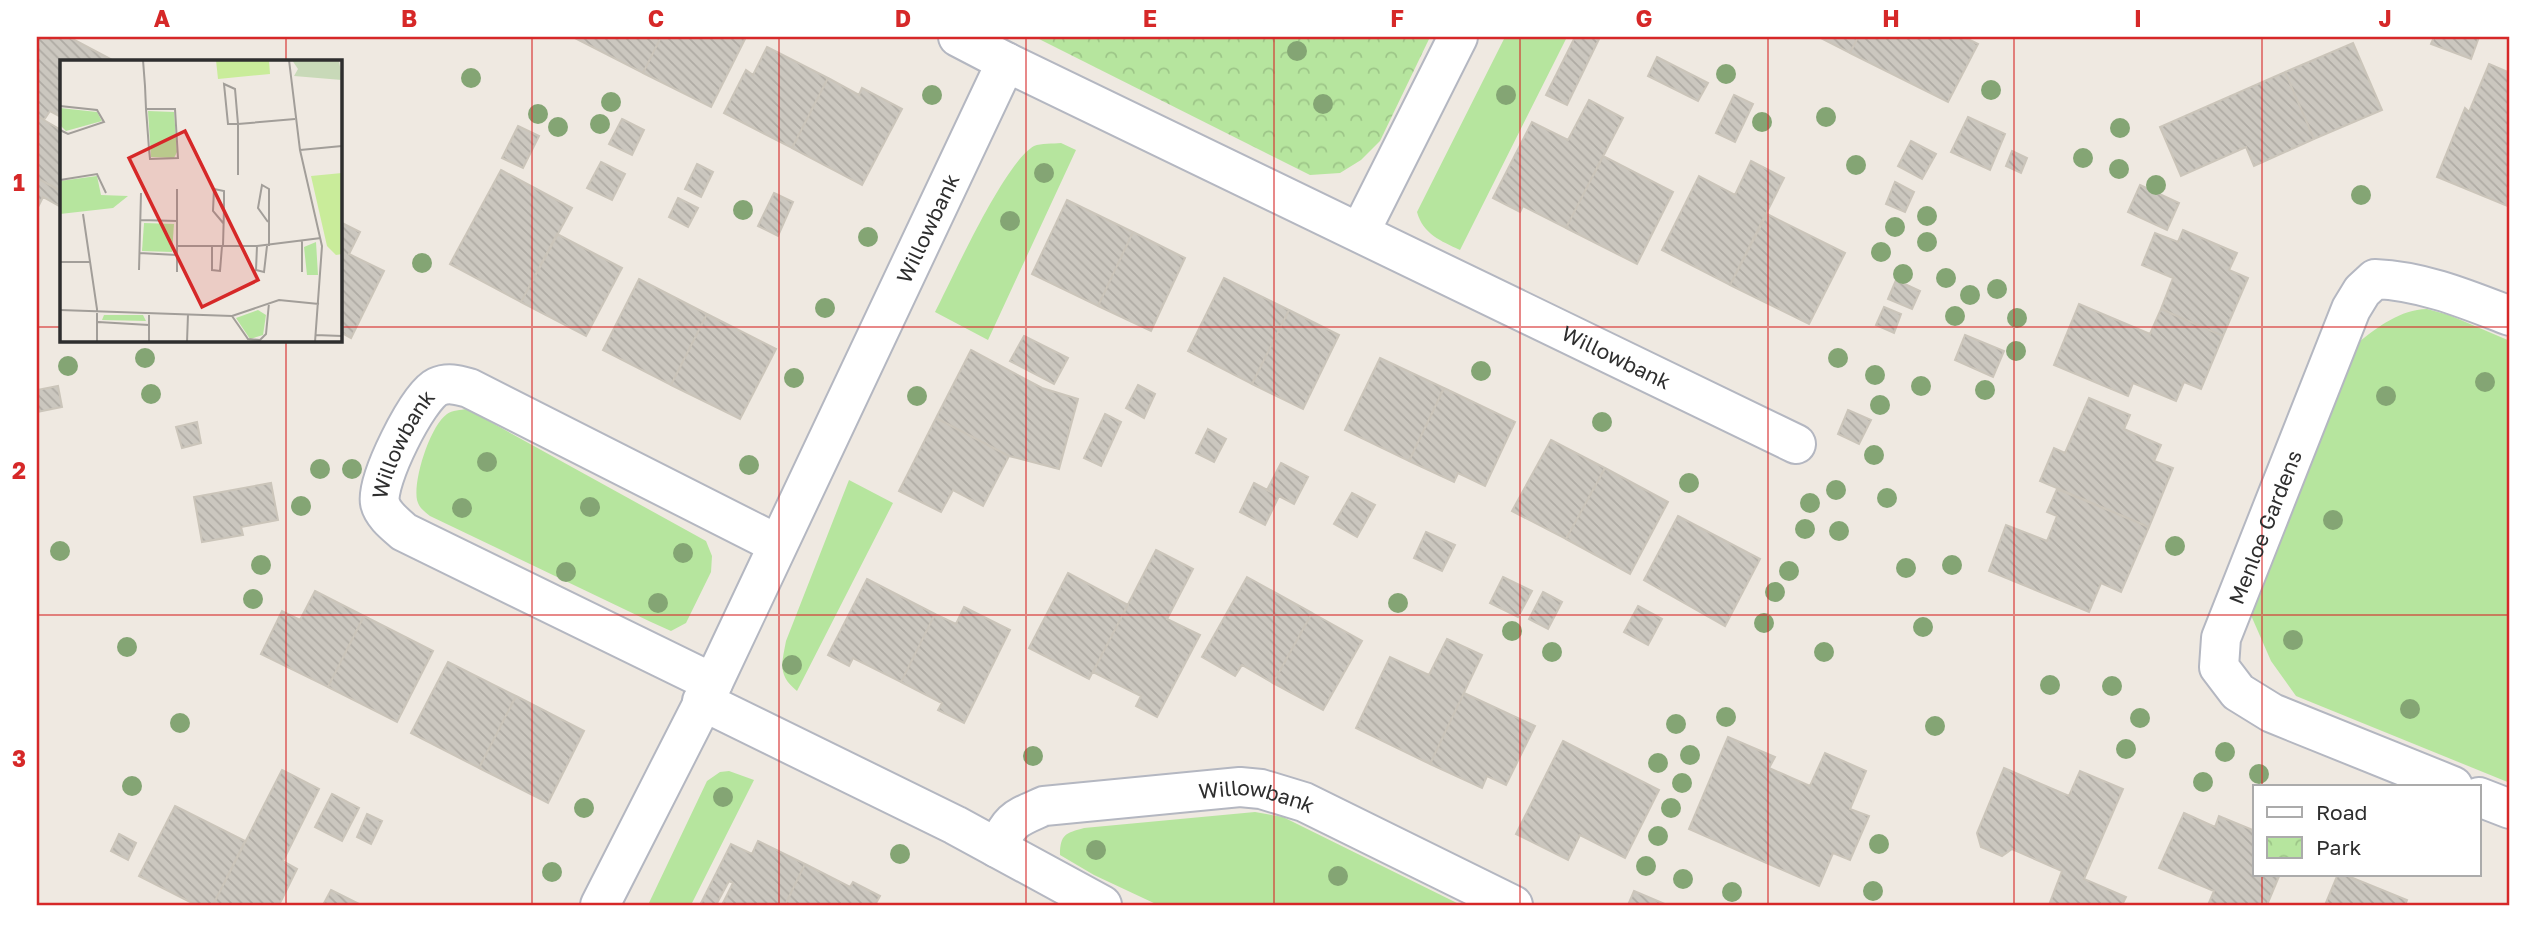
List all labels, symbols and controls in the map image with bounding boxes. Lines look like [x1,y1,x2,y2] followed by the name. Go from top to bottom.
[154,4,171,32] text: A
[401,4,417,32] text: B
[648,4,664,32] text: C
[895,4,911,32] text: D
[1143,4,1157,32] text: E
[1390,4,1404,32] text: F
[1636,4,1652,32] text: G
[1882,4,1900,32] text: H
[2134,4,2142,32] text: I
[2378,4,2392,32] text: J
[60,60,341,341] inset map
[13,168,25,196] text: 1
[891,169,965,287] street label: Willowbank
[1557,320,1675,395] street label: Willowbank
[366,384,440,501] street label: Willowbank
[2223,446,2307,608] street label: Menloe Gardens
[12,456,26,484] text: 2
[12,744,26,772] text: 3
[1197,774,1319,818] street label: Willowbank
[2253,785,2480,876] legend
[2316,799,2367,825] text: Road
[2316,834,2362,860] text: Park

